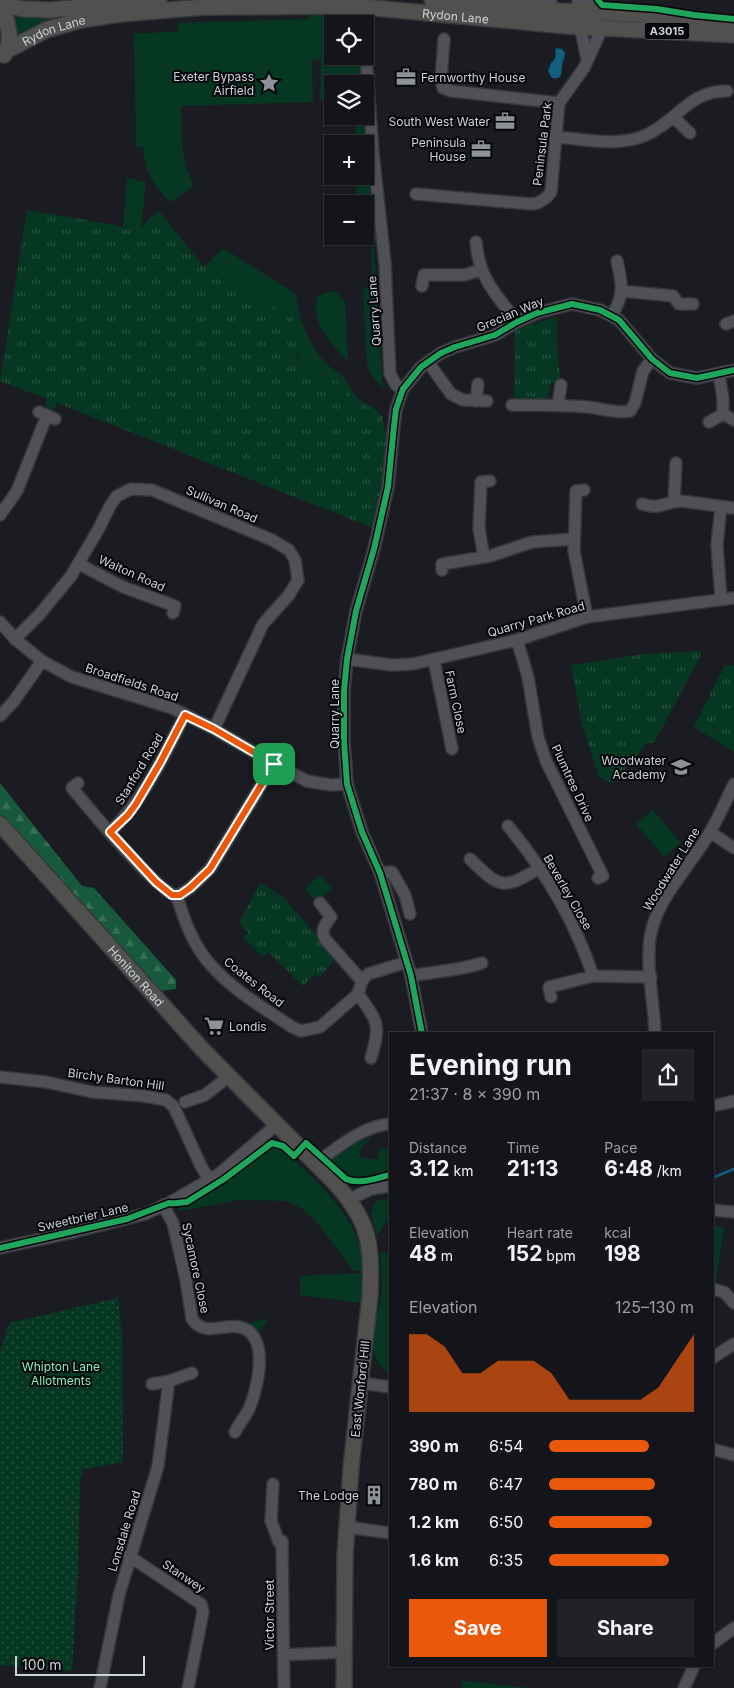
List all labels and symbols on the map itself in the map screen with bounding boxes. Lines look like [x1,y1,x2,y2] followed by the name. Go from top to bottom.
[421,5,490,26] street label: Rydon Lane
[19,12,86,49] street label: Rydon Lane
[644,22,690,40] road number: A3015
[395,66,417,88] office icon: Fernworthy House
[173,69,254,98] place label: Exeter Bypass Airfield
[421,70,525,85] place label: Fernworthy House
[258,72,280,94] place icon: Exeter Bypass Airfield
[529,101,555,187] street label: Peninsula Park
[494,110,516,132] office icon: South West Water
[388,114,490,129] place label: South West Water
[411,135,466,164] place label: Peninsula House
[470,138,492,160] office icon: Peninsula House
[364,275,384,347] street label: Quarry Lane
[474,293,546,335] street label: Grecian Way
[184,482,260,526] street label: Sullivan Road
[96,552,168,594] street label: Walton Road
[486,598,586,640] street label: Quarry Park Road
[84,660,180,704] street label: Broadfields Road
[442,669,470,735] street label: Farm Close
[327,679,342,749] street label: Quarry Lane
[112,731,166,807] street label: Stanford Road
[549,742,597,824] street label: Plumtree Drive
[253,743,295,785] pin
[601,753,666,782] place label: Woodwater Academy
[670,756,692,778] school or university icon: Woodwater Academy
[639,824,703,914] street label: Woodwater Lane
[540,852,596,932] street label: Beverley Close
[105,942,167,1009] street label: Honiton Road
[221,954,287,1010] street label: Coates Road
[203,1015,225,1037] supermarket icon: Londis
[229,1019,267,1034] place label: Londis
[67,1065,165,1093] street label: Birchy Barton Hill
[36,1199,130,1235] street label: Sweetbrier Lane
[179,1221,213,1315] street label: Sycamore Close
[347,1340,373,1438] street label: East Wonford Hill
[22,1359,100,1388] park label: Whipton Lane Allotments
[363,1484,385,1506] building icon: The Lodge
[298,1488,359,1503] place label: The Lodge
[105,1489,143,1573] street label: Lonsdale Road
[160,1556,209,1596] street label: Stanwey
[262,1580,277,1650] street label: Victor Street
[15,1653,145,1676] scale bar

